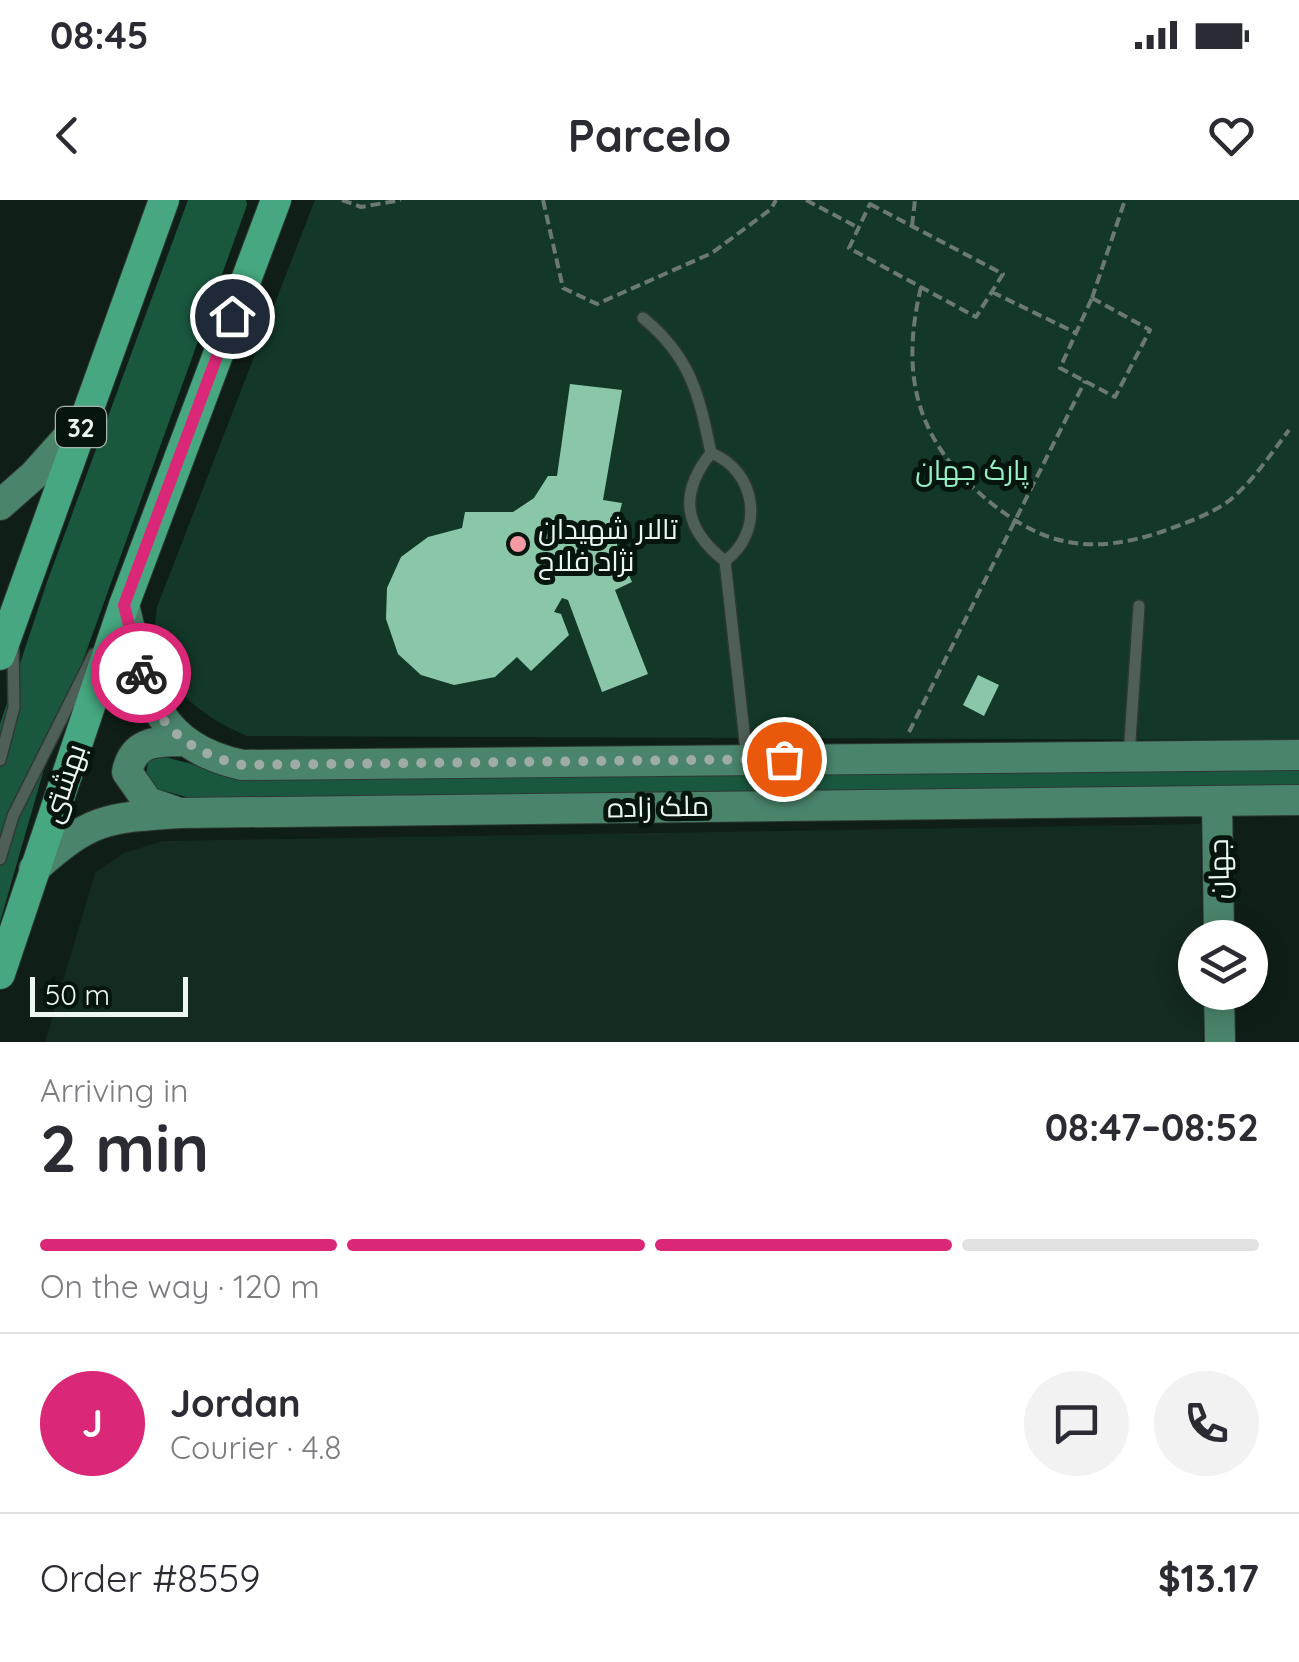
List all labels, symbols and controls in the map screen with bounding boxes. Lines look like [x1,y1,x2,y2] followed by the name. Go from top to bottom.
[50,11,149,59] text: 08:45
[568,107,731,163] text: Parcelo
[40,108,95,163] icon: back
[1204,108,1259,163] icon: heart
[190,274,275,359] pin
[205,289,260,344] icon: home
[56,407,106,447] road number: 32
[915,452,1029,489] park label: پارک جهان
[538,511,678,580] place label: تالار شهیدان نژاد فلاح
[507,533,529,555] marker: تالار شهیدان نژاد فلاح
[91,623,191,723] courier
[114,646,169,701] icon: bike
[742,717,827,802] pin
[757,732,812,787] icon: bag
[33,739,93,827] street label: بهشتى
[607,788,709,824] street label: ملک زاده
[1200,838,1236,900] street label: جهان
[1178,920,1268,1010] map controls
[1178,920,1268,1010] button: layers
[30,972,188,1016] scale bar
[45,977,110,1012] text: 50 m
[40,1070,189,1110] text: Arriving in
[1045,1103,1259,1151] text: 08:47–08:52
[40,1107,209,1188] text: 2 min
[40,1266,320,1306] text: On the way · 120 m
[1024,1371,1129,1476] button: chat
[1154,1371,1259,1476] button: phone
[170,1379,301,1427] text: Jordan
[82,1399,103,1447] text: J
[170,1427,342,1467] text: Courier · 4.8
[40,1554,260,1602] text: Order #8559
[1158,1554,1259,1602] text: $13.17

